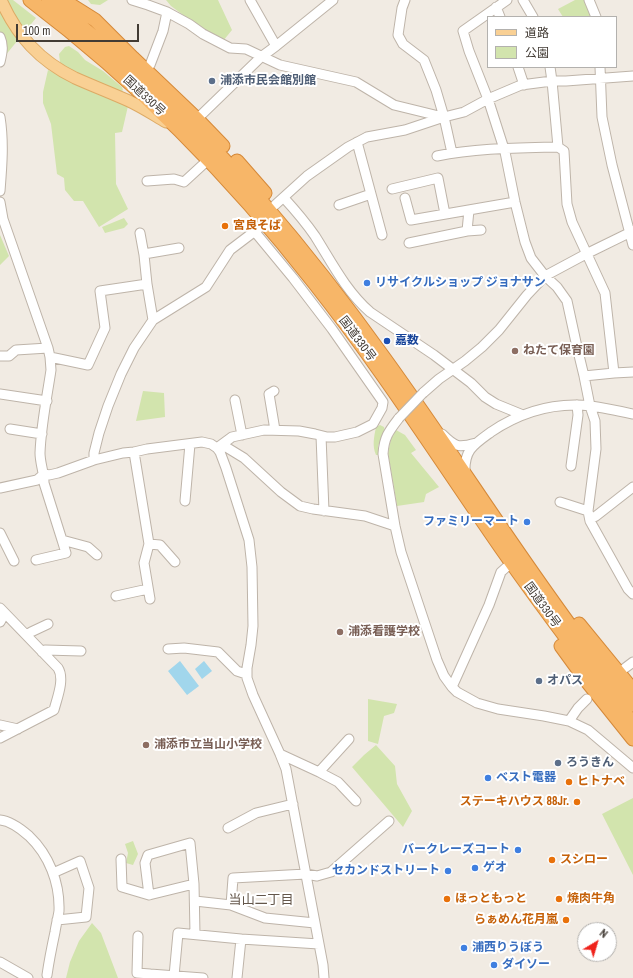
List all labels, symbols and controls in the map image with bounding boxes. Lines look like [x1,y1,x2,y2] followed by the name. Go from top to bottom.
[18,16,141,42] scale bar
[487,16,617,68] legend
[23,23,50,39] text: 100 m
[525,25,549,41] text: 道路
[525,45,549,61] text: 公園
[120,73,168,119] street label: 国道330号
[220,74,316,88] place label: 浦添市民会館別館
[207,76,217,86] marker: 浦添市民会館別館
[233,219,281,233] place label: 宮良そば
[220,221,230,231] marker: 宮良そば
[375,276,546,290] place label: リサイクルショップ ジョナサン
[362,278,372,288] marker: リサイクルショップ ジョナサン
[335,314,379,364] street label: 国道330号
[395,334,419,348] place label: 嘉数
[382,336,392,346] marker: 嘉数
[523,344,595,358] place label: ねたて保育園
[510,346,520,356] marker: ねたて保育園
[423,515,519,529] place label: ファミリーマート
[522,517,532,527] marker: ファミリーマート
[521,580,563,630] street label: 国道330号
[348,625,420,639] place label: 浦添看護学校
[335,627,345,637] marker: 浦添看護学校
[547,674,583,688] place label: オパス
[534,676,544,686] marker: オパス
[154,738,262,752] place label: 浦添市立当山小学校
[141,740,151,750] marker: 浦添市立当山小学校
[566,756,614,770] place label: ろうきん
[553,758,563,768] marker: ろうきん
[496,771,556,785] place label: ベスト電器
[483,773,493,783] marker: ベスト電器
[577,775,625,789] place label: ヒトナベ
[564,777,574,787] marker: ヒトナベ
[460,795,569,809] place label: ステーキハウス 88Jr.
[572,797,582,807] marker: ステーキハウス 88Jr.
[402,843,510,857] place label: バークレーズコート
[513,845,523,855] marker: バークレーズコート
[560,853,608,867] place label: スシロー
[547,855,557,865] marker: スシロー
[483,861,507,875] place label: ゲオ
[470,863,480,873] marker: ゲオ
[332,864,440,878] place label: セカンドストリート
[443,866,453,876] marker: セカンドストリート
[455,892,527,906] place label: ほっともっと
[567,892,615,906] place label: 焼肉牛角
[229,893,293,909] district label: 当山二丁目
[442,894,452,904] marker: ほっともっと
[554,894,564,904] marker: 焼肉牛角
[474,913,558,927] place label: らぁめん花月嵐
[561,915,571,925] marker: らぁめん花月嵐
[577,922,617,962] north arrow
[597,926,611,941] text: N
[472,941,544,955] place label: 浦西りうぼう
[459,943,469,953] marker: 浦西りうぼう
[502,958,550,972] place label: ダイソー
[489,960,499,970] marker: ダイソー

